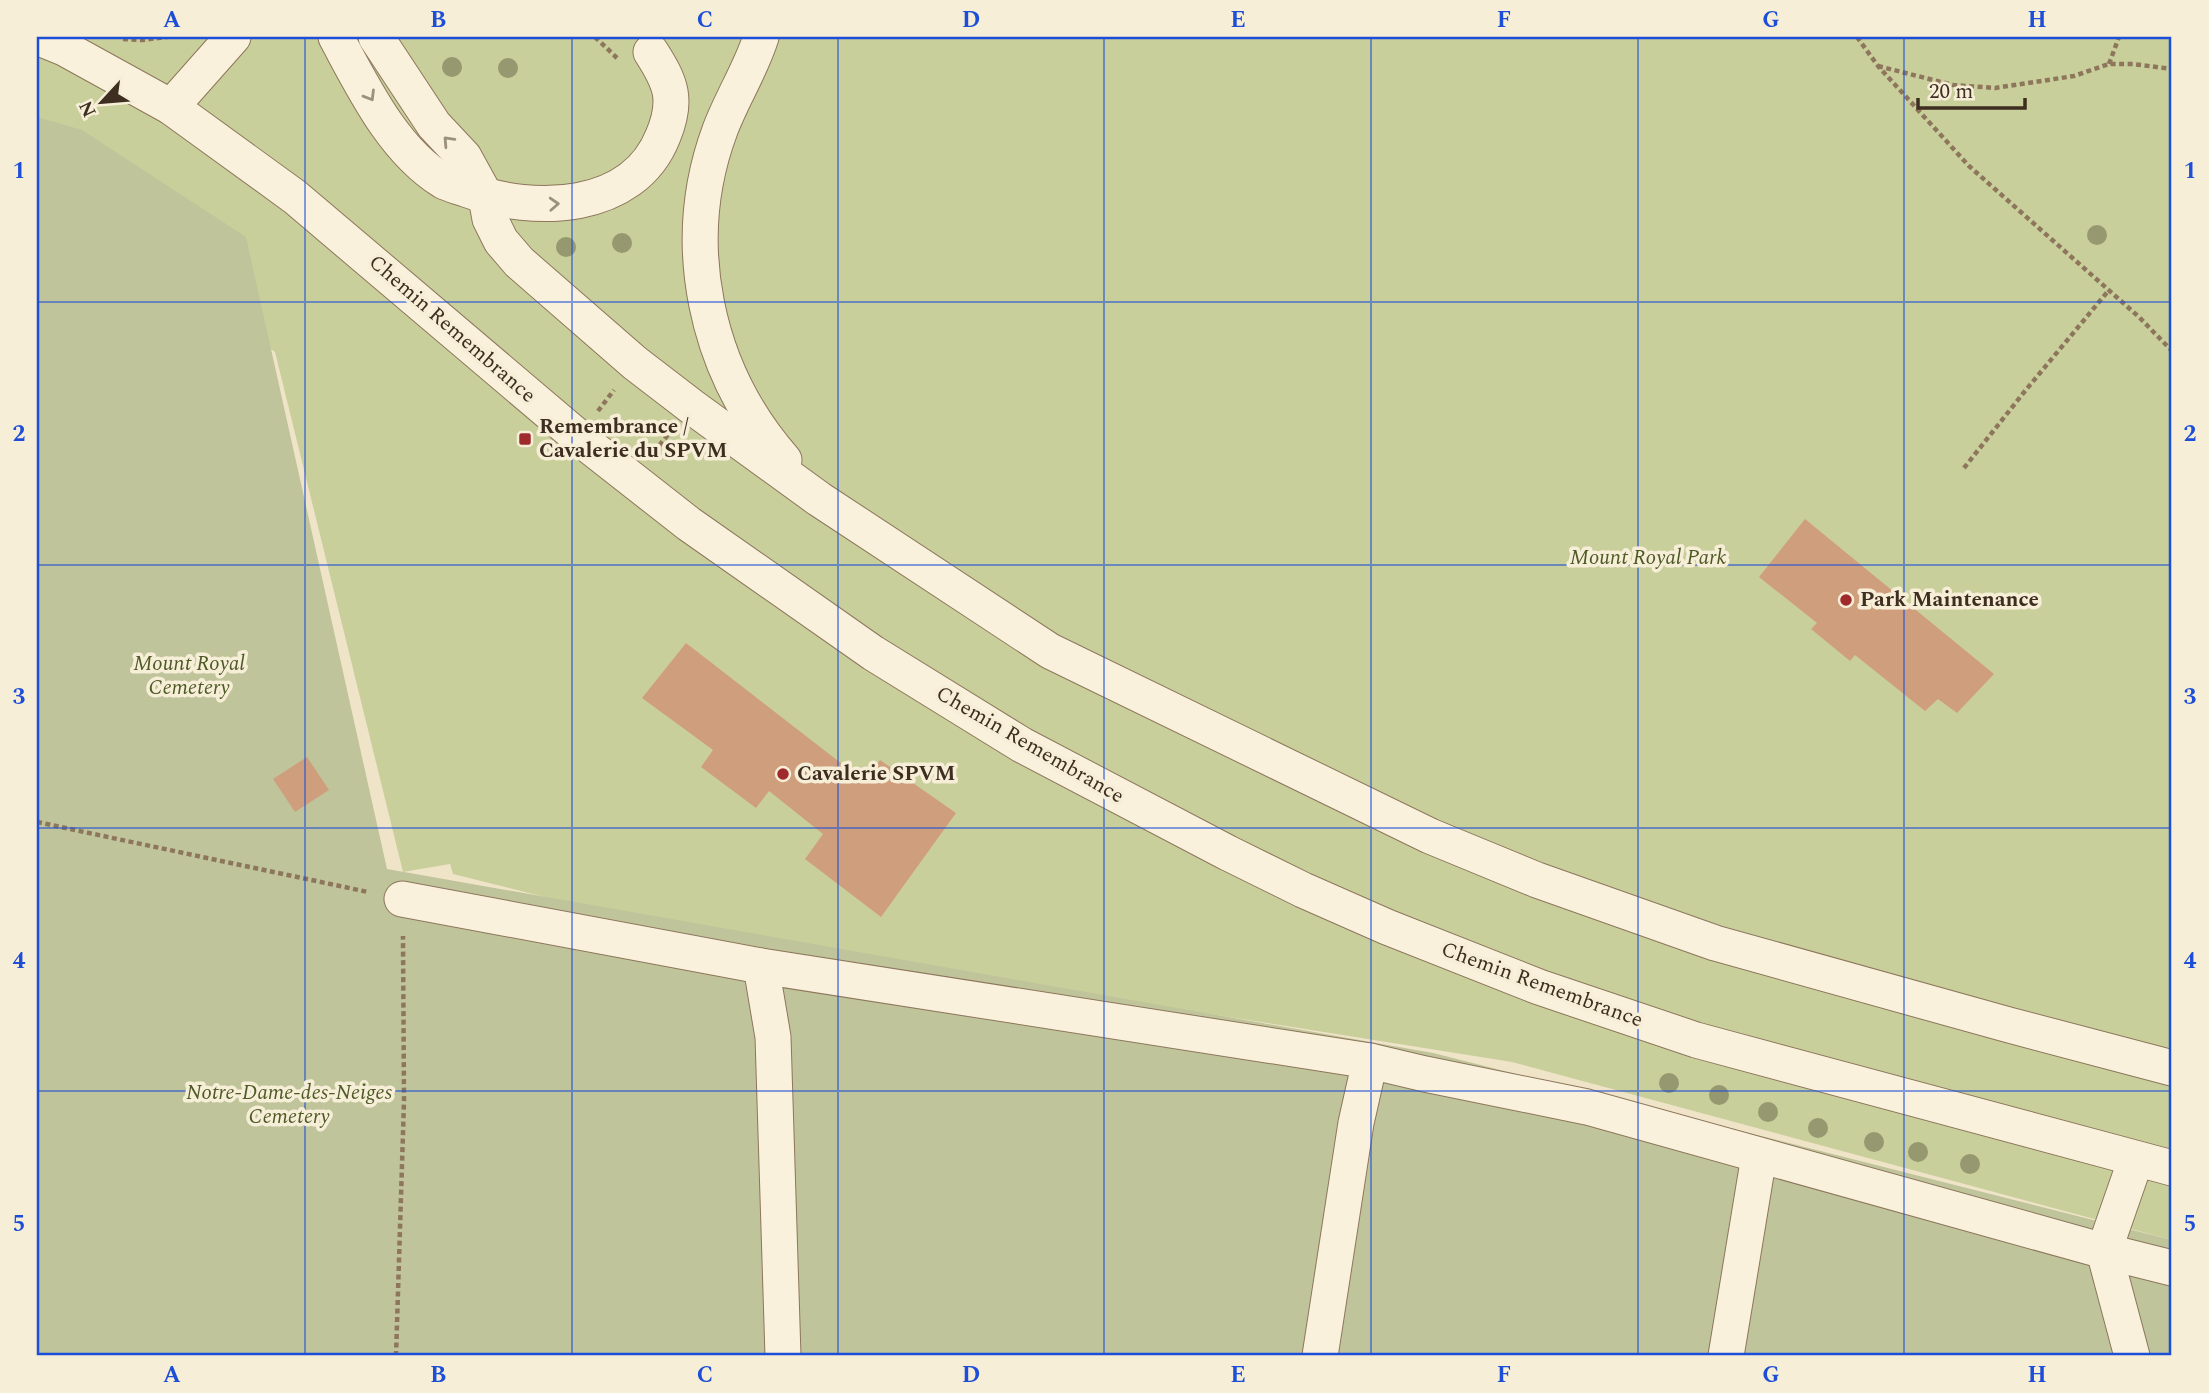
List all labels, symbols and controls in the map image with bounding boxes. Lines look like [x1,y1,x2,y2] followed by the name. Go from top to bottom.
[163,3,181,38] text: A
[430,3,446,38] text: B
[697,3,713,38] text: C
[962,3,980,38] text: D
[1230,3,1246,38] text: E
[1497,3,1511,38] text: F
[1762,3,1780,38] text: G
[2027,3,2047,38] text: H
[66,66,136,136] north arrow
[1918,66,2025,110] scale bar
[1929,76,1973,108] text: 20 m
[361,88,374,101] one-way arrow
[72,95,105,122] text: N
[444,136,457,149] one-way arrow
[13,154,25,189] text: 1
[2184,154,2196,189] text: 1
[549,197,560,212] one-way arrow
[361,247,543,411] street label: Chemin Remembrance
[539,411,727,467] place label: Remembrance / Cavalerie du SPVM
[13,417,26,452] text: 2
[2184,417,2197,452] text: 2
[517,431,533,447] marker: Remembrance / Cavalerie du SPVM
[1570,542,1726,574] park label: Mount Royal Park
[1860,584,2039,616] place label: Park Maintenance
[1838,592,1854,608] marker: Park Maintenance
[133,648,245,704] park label: Mount Royal Cemetery
[930,678,1130,812] street label: Chemin Remembrance
[13,680,26,715] text: 3
[2184,680,2197,715] text: 3
[797,758,956,790] place label: Cavalerie SPVM
[775,766,791,782] marker: Cavalerie SPVM
[1437,934,1647,1036] street label: Chemin Remembrance
[13,944,26,979] text: 4
[2184,944,2197,979] text: 4
[186,1077,393,1133] park label: Notre-Dame-des-Neiges Cemetery
[13,1207,25,1242] text: 5
[2184,1207,2196,1242] text: 5
[163,1358,181,1393] text: A
[430,1358,446,1393] text: B
[697,1358,713,1393] text: C
[962,1358,980,1393] text: D
[1230,1358,1246,1393] text: E
[1497,1358,1511,1393] text: F
[1762,1358,1780,1393] text: G
[2027,1358,2047,1393] text: H

